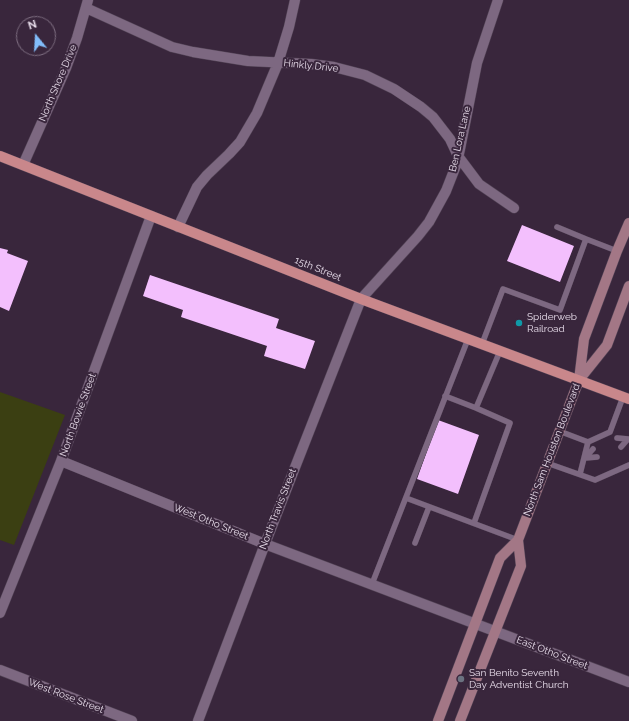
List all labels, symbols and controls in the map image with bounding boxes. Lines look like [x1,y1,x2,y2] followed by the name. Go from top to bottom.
[16,16,56,56] north arrow
[26,18,38,33] text: N
[36,43,80,123] street label: North Shore Drive
[283,57,339,75] street label: Hinkly Drive
[447,105,473,173] street label: Ben Lora Lane
[293,254,343,284] street label: 15th Street
[527,311,577,334] place label: Spiderweb Railroad
[514,318,524,328] marker: Spiderweb Railroad
[57,372,99,458] street label: North Bowie Street
[521,382,583,518] street label: North Sam Houston Boulevard
[257,467,299,551] street label: North Travis Street
[172,502,250,542] street label: West Otho Street
[515,634,589,672] street label: East Otho Street
[469,667,569,690] place label: San Benito Seventh Day Adventist Church
[456,674,466,684] marker: San Benito Seventh Day Adventist Church
[27,676,105,716] street label: West Rose Street

